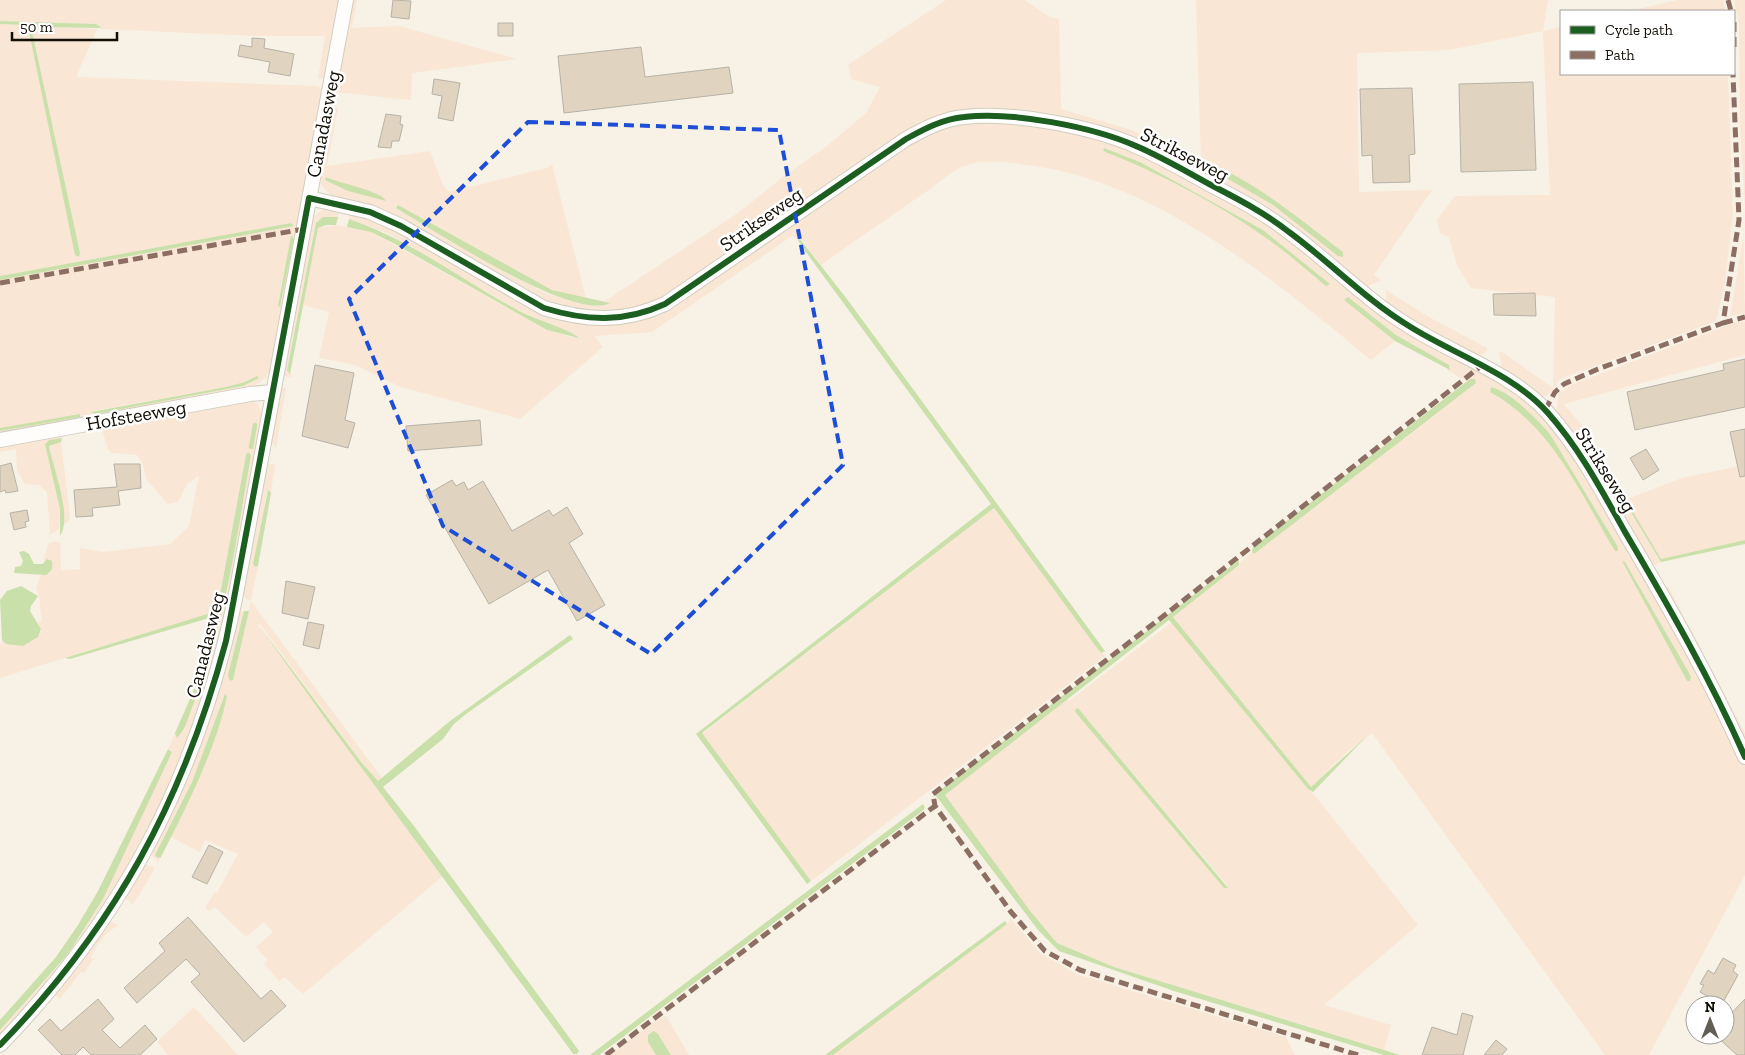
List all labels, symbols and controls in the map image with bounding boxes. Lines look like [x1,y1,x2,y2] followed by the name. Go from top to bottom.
[12,10,118,42] scale bar
[1560,10,1735,75] legend
[20,18,53,36] text: 50 m
[1605,21,1674,39] text: Cycle path
[1605,46,1635,64] text: Path
[301,68,345,180] street label: Canadasweg
[1137,122,1233,186] street label: Strikseweg
[715,182,807,256] street label: Strikseweg
[84,394,188,436] street label: Hofsteeweg
[1570,423,1642,517] street label: Strikseweg
[180,589,230,701] street label: Canadasweg
[1685,995,1735,1045] north arrow
[1705,999,1716,1016] text: N

